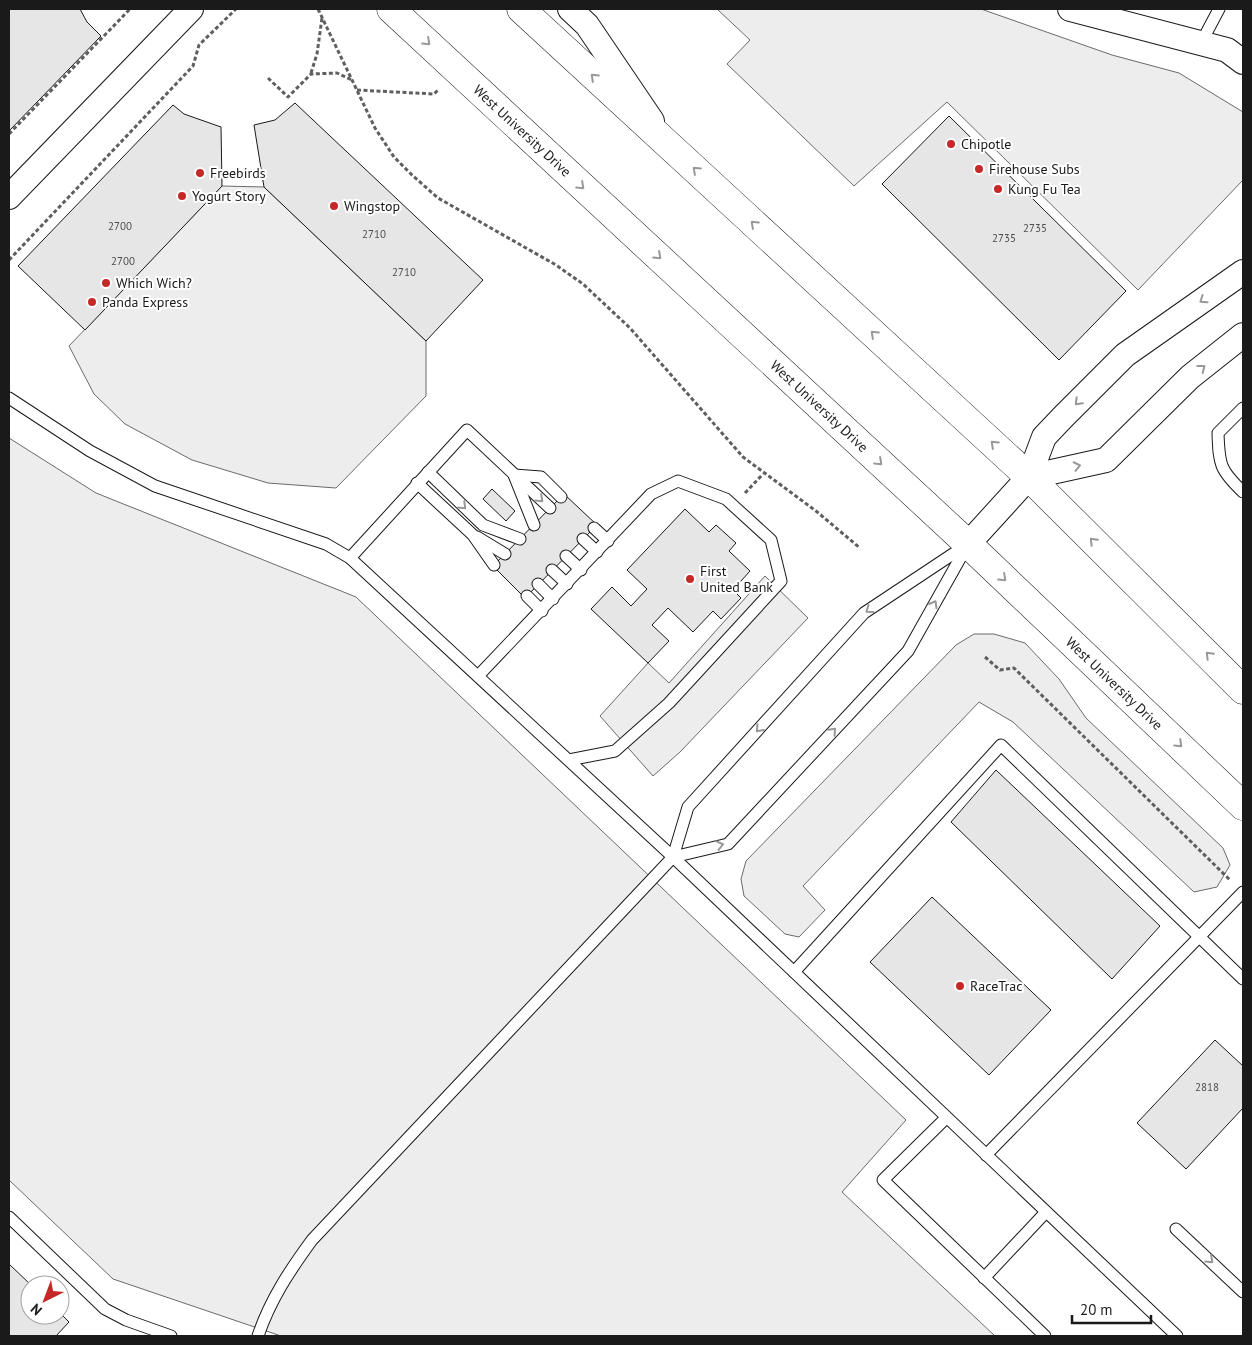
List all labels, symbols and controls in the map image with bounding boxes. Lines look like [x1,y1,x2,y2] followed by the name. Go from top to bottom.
[421,36,430,45] one-way arrow
[591,74,600,83] one-way arrow
[469,81,575,181] street label: West University Drive
[961,135,1011,153] place label: Chipotle
[945,138,957,150] marker: Chipotle
[989,160,1080,178] place label: Firehouse Subs
[973,163,985,175] marker: Firehouse Subs
[210,164,266,182] place label: Freebirds
[194,167,206,179] marker: Freebirds
[693,167,702,176] one-way arrow
[576,180,585,189] one-way arrow
[1008,180,1081,198] place label: Kung Fu Tea
[992,183,1004,195] marker: Kung Fu Tea
[192,187,266,205] place label: Yogurt Story
[176,190,188,202] marker: Yogurt Story
[344,197,400,215] place label: Wingstop
[328,200,340,212] marker: Wingstop
[108,219,132,233] house number: 2700
[751,221,760,230] one-way arrow
[1023,221,1047,235] house number: 2735
[362,227,386,241] house number: 2710
[992,231,1016,245] house number: 2735
[652,250,661,259] one-way arrow
[111,254,135,268] house number: 2700
[392,265,416,279] house number: 2710
[116,274,192,292] place label: Which Wich?
[100,277,112,289] marker: Which Wich?
[102,293,188,311] place label: Panda Express
[1200,294,1209,303] one-way arrow
[86,296,98,308] marker: Panda Express
[870,331,879,340] one-way arrow
[766,356,872,456] street label: West University Drive
[1196,365,1205,374] one-way arrow
[1074,396,1083,405] one-way arrow
[990,441,999,450] one-way arrow
[874,456,883,465] one-way arrow
[1072,461,1081,472] one-way arrow
[535,493,544,502] one-way arrow
[457,500,466,509] one-way arrow
[1090,538,1099,547] one-way arrow
[700,562,773,596] place label: First United Bank
[998,572,1007,581] one-way arrow
[684,573,696,585] marker: First United Bank
[927,601,937,610] one-way arrow
[865,604,875,613] one-way arrow
[1062,633,1167,734] street label: West University Drive
[1205,652,1214,661] one-way arrow
[756,724,765,733] one-way arrow
[827,727,836,736] one-way arrow
[1174,738,1183,747] one-way arrow
[716,841,724,851] one-way arrow
[970,977,1023,995] place label: RaceTrac
[954,980,966,992] marker: RaceTrac
[1195,1080,1219,1094] house number: 2818
[1204,1254,1213,1263] one-way arrow
[20,1275,70,1325] north arrow
[1072,1292,1151,1324] scale bar
[27,1300,46,1319] text: N
[1080,1300,1113,1319] text: 20 m

